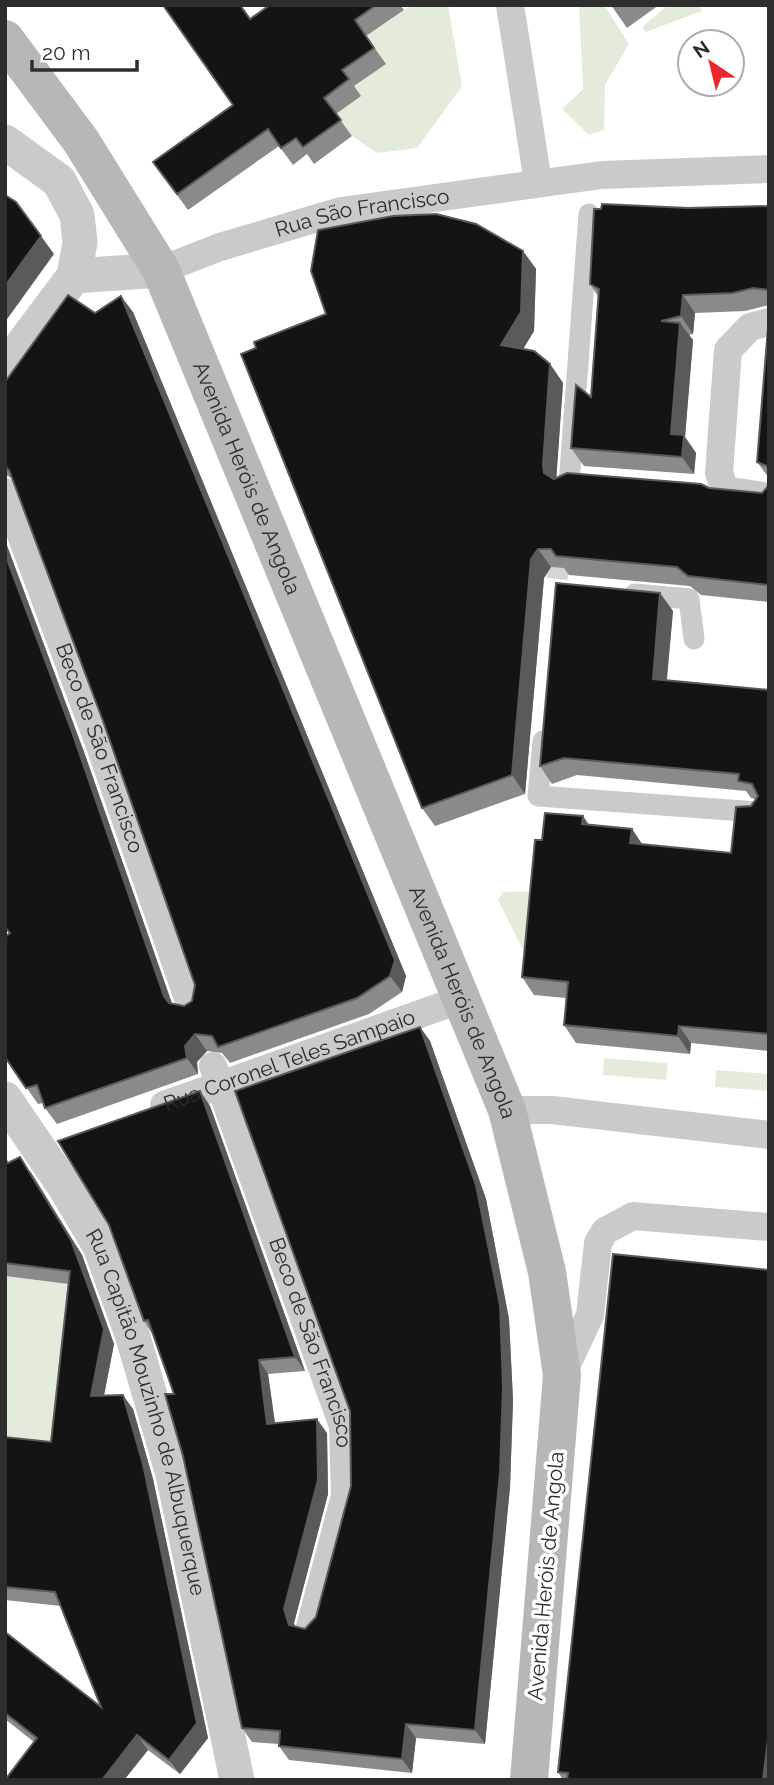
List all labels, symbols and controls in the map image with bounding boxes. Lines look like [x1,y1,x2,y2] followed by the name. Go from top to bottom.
[32,28,136,72] scale bar
[676,28,746,98] north arrow
[689,36,713,62] text: N
[42,40,90,65] text: 20 m
[272,183,451,242] street label: Rua São Francisco
[188,358,306,598] street label: Avenida Heróis de Angola
[51,640,149,856] street label: Beco de São Francisco
[404,882,522,1121] street label: Avenida Heróis de Angola
[160,1004,418,1116] street label: Rua Coronel Teles Sampaio
[81,1224,211,1598] street label: Rua Capitão Mouzinho de Albuquerque
[264,1234,357,1448] street label: Beco de São Francisco
[522,1450,569,1701] street label: Avenida Heróis de Angola

